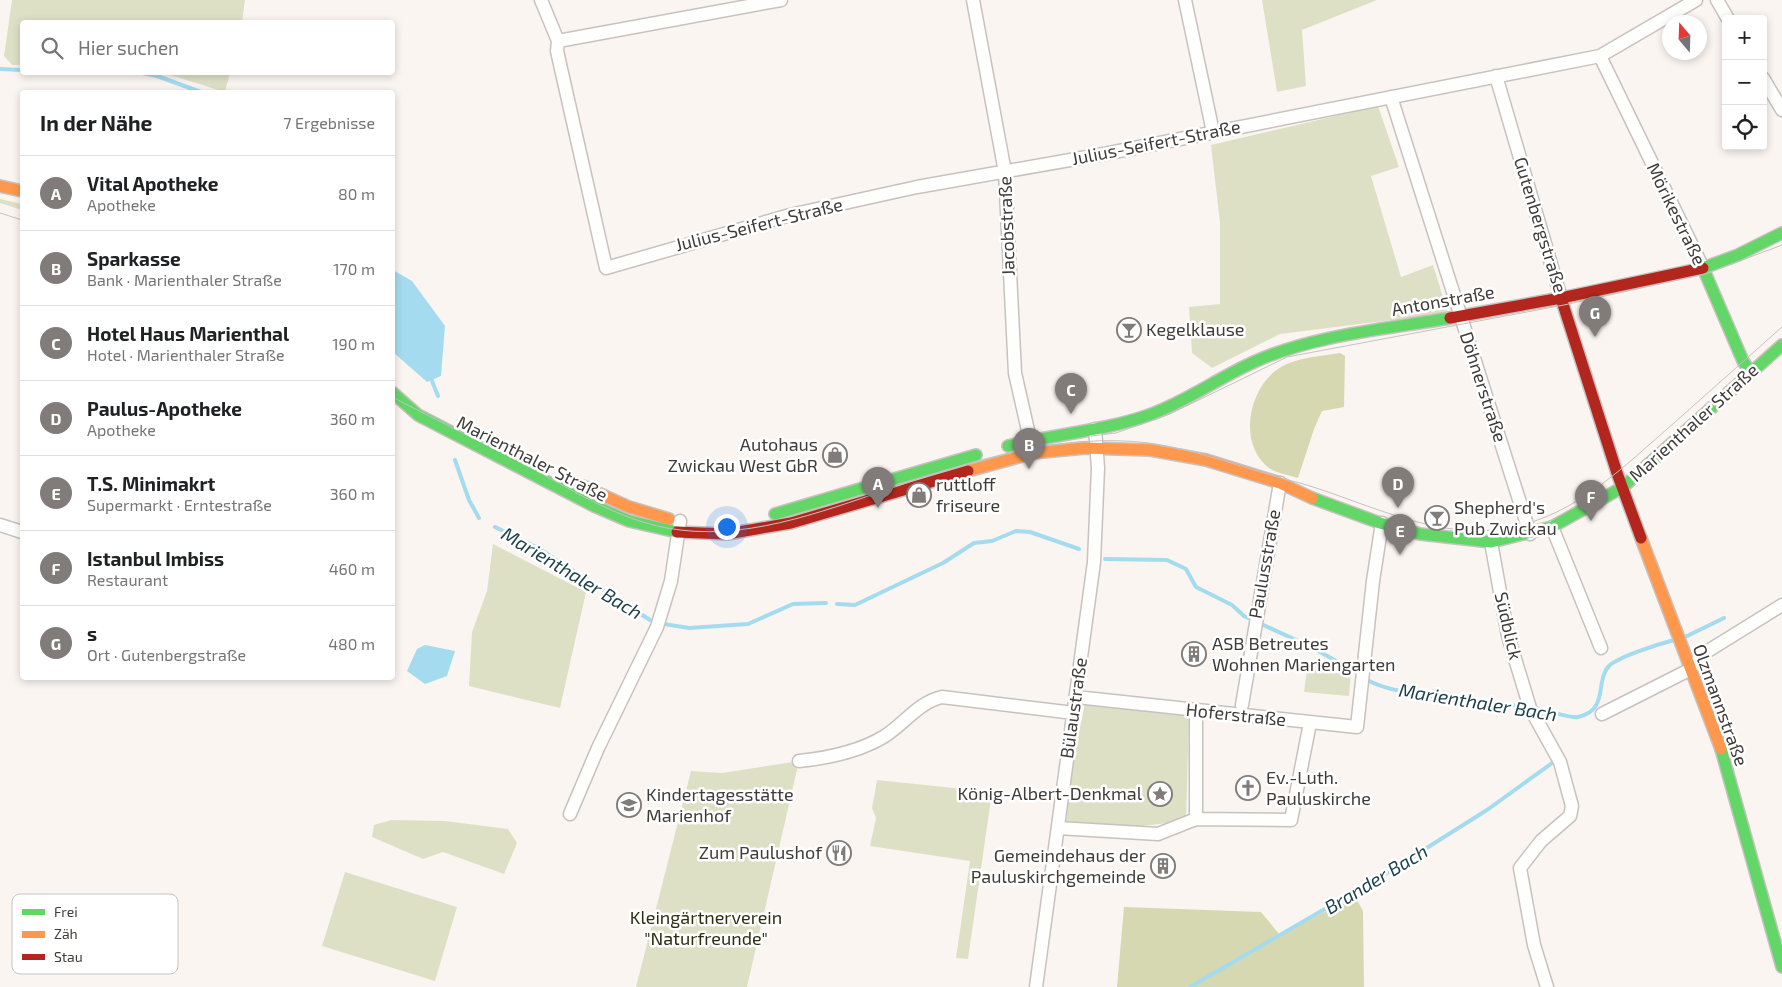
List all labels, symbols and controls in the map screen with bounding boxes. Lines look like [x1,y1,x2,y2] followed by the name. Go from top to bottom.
[1662,15,1707,60] north arrow
[1722,15,1767,150] map controls
[1722,15,1767,60] button: +
[20,20,395,75] search box
[38,34,66,62] icon: search
[78,36,179,59] text: Hier suchen
[1722,60,1767,105] button: −
[1722,105,1767,150] button: locate
[40,110,152,135] text: In der Nähe
[283,113,375,132] text: 7 Ergebnisse
[1069,115,1242,169] street label: Julius-Seifert-Straße
[1510,154,1572,295] street label: Gutenbergstraße
[1643,159,1711,268] street label: Mörikestraße
[87,172,218,195] text: Vital Apotheke
[993,176,1019,276] street label: Jacobstraße
[51,184,61,203] text: A
[338,184,375,203] text: 80 m
[673,193,845,255] street label: Julius-Seifert-Straße
[87,195,156,214] text: Apotheke
[87,247,181,270] text: Sparkasse
[51,259,61,278] text: B
[333,259,375,278] text: 170 m
[87,270,282,289] text: Bank · Marienthaler Straße
[1390,280,1496,320] street label: Antonstraße
[1579,296,1611,337] pin: G
[1116,317,1142,343] bar icon: Kegelklause
[1146,318,1245,340] place label: Kegelklause
[87,322,289,345] text: Hotel Haus Marienthal
[1456,329,1512,445] street label: Döhnerstraße
[51,334,61,353] text: C
[332,334,375,353] text: 190 m
[87,345,285,364] text: Hotel · Marienthaler Straße
[1624,358,1762,486] street label: Marienthaler Straße
[1055,373,1087,414] pin: C
[87,397,242,420] text: Paulus-Apotheke
[51,409,61,428] text: D
[330,409,375,428] text: 360 m
[453,411,612,506] street label: Marienthaler Straße
[87,420,156,439] text: Apotheke
[1013,428,1045,469] pin: B
[668,433,818,476] place label: Autohaus Zwickau West GbR
[822,442,848,468] shop icon: Autohaus Zwickau West GbR
[862,467,894,508] pin: A
[1382,467,1414,508] pin: D
[87,472,215,495] text: T.S. Minimakrt
[936,473,1000,516] place label: ruttloff friseure
[1575,480,1607,521] pin: F
[906,482,932,508] shop icon: ruttloff friseure
[51,484,61,503] text: E
[330,484,375,503] text: 360 m
[87,495,272,514] text: Supermarkt · Erntestraße
[1454,496,1557,539] place label: Shepherd's Pub Zwickau
[1424,505,1450,531] bar icon: Shepherd's Pub Zwickau
[1244,508,1284,620] street label: Paulusstraße
[714,514,740,540] your location
[1384,514,1416,555] pin: E
[498,522,647,624] water label: Marienthaler Bach
[87,547,224,570] text: Istanbul Imbiss
[52,559,60,578] text: F
[329,559,375,578] text: 460 m
[87,570,168,589] text: Restaurant
[1491,590,1527,662] street label: Südblick
[87,622,97,645] text: s
[1212,632,1396,675] place label: ASB Betreutes Wohnen Mariengarten
[51,634,61,653] text: G
[328,634,375,653] text: 480 m
[1181,641,1207,667] building icon: ASB Betreutes Wohnen Mariengarten
[1689,641,1753,769] street label: Olzmannstraße
[87,645,246,664] text: Ort · Gutenbergstraße
[1055,656,1091,760] street label: Bülaustraße
[1397,678,1559,725] water label: Marienthaler Bach
[1185,698,1287,730] street label: Hoferstraße
[1266,766,1371,809] place label: Ev.-Luth. Pauluskirche
[1235,775,1261,801] church icon: Ev.-Luth. Pauluskirche
[1147,781,1173,807] place icon: König-Albert-Denkmal
[958,782,1143,804] place label: König-Albert-Denkmal
[646,783,794,826] place label: Kindertagesstätte Marienhof
[616,792,642,818] school or university icon: Kindertagesstätte Marienhof
[1320,839,1432,918] water label: Brander Bach
[826,840,852,866] restaurant icon: Zum Paulushof
[699,841,823,863] place label: Zum Paulushof
[971,844,1146,887] place label: Gemeindehaus der Pauluskirchgemeinde
[1150,853,1176,879] building icon: Gemeindehaus der Pauluskirchgemeinde
[12,894,178,974] legend
[54,903,78,920] text: Frei
[630,906,782,949] park label: Kleingärtnerverein "Naturfreunde"
[54,925,78,942] text: Zäh
[54,948,83,965] text: Stau

